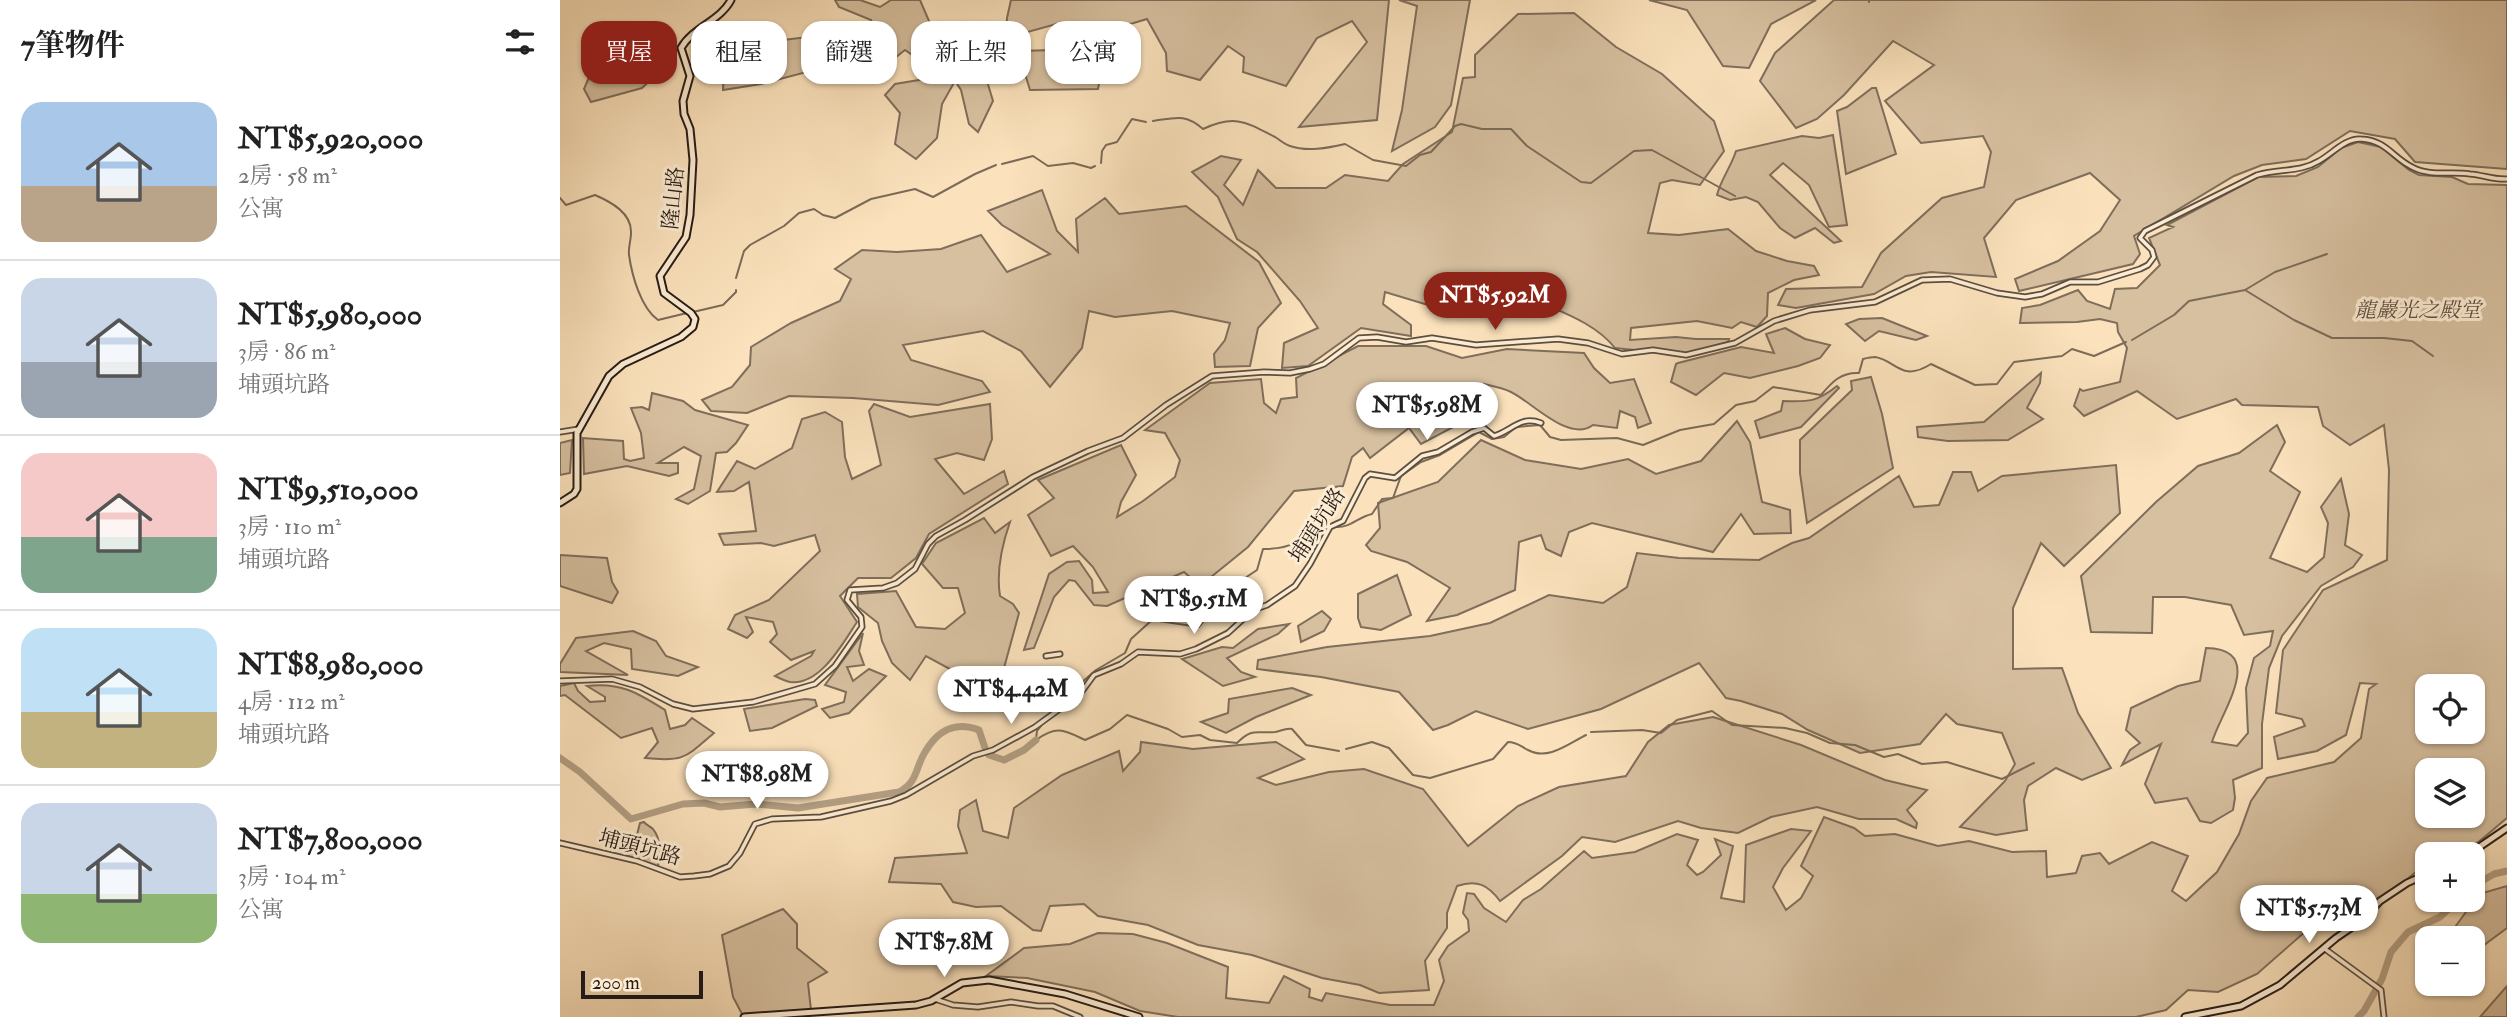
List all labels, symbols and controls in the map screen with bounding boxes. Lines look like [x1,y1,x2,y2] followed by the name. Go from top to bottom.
[581,21,677,84] chip: 買屋
[691,21,787,84] chip: 租屋
[801,21,897,84] chip: 篩選
[911,21,1031,84] chip: 新上架
[1045,21,1141,84] chip: 公寓
[501,23,539,61] icon: filters
[21,27,125,64] text: 7筆物件
[238,120,423,157] text: NT$5,920,000
[77,130,161,214] icon: home
[238,161,337,190] text: 2房 · 58 m²
[657,165,690,231] street label: 隆山路
[238,194,284,223] text: 公寓
[1423,272,1567,332] pin: NT$5.92M
[1440,280,1550,309] text: NT$5.92M
[238,296,422,333] text: NT$5,980,000
[2355,297,2484,324] park label: 龍巖光之殿堂
[77,306,161,390] icon: home
[238,337,336,366] text: 3房 · 86 m²
[238,370,330,399] text: 埔頭坑路
[1355,382,1499,442] pin: NT$5.98M
[1372,390,1482,419] text: NT$5.98M
[238,471,419,508] text: NT$9,510,000
[77,481,161,565] icon: home
[1283,483,1352,568] street label: 埔頭坑路
[238,512,341,541] text: 3房 · 110 m²
[238,545,330,574] text: 埔頭坑路
[1122,576,1266,636] pin: NT$9.51M
[1140,584,1248,613] text: NT$9.51M
[238,646,424,683] text: NT$8,980,000
[77,656,161,740] icon: home
[939,666,1083,726] pin: NT$4.42M
[954,674,1068,703] text: NT$4.42M
[2415,674,2485,996] map controls
[2415,674,2485,744] button: locate
[238,687,345,716] text: 4房 · 112 m²
[238,720,330,749] text: 埔頭坑路
[685,752,829,811] pin: NT$8.98M
[2415,758,2485,828] button: layers
[702,759,812,788] text: NT$8.98M
[238,821,423,858] text: NT$7,800,000
[596,824,684,871] street label: 埔頭坑路
[77,831,161,915] icon: home
[2415,842,2485,912] button: +
[238,862,345,891] text: 3房 · 104 m²
[2237,886,2381,945] pin: NT$5.73M
[2256,893,2362,922] text: NT$5.73M
[238,895,284,924] text: 公寓
[879,920,1009,979] pin: NT$7.8M
[2415,926,2485,996] button: −
[895,927,993,956] text: NT$7.8M
[581,968,704,1000] scale bar
[592,971,640,995] text: 200 m

